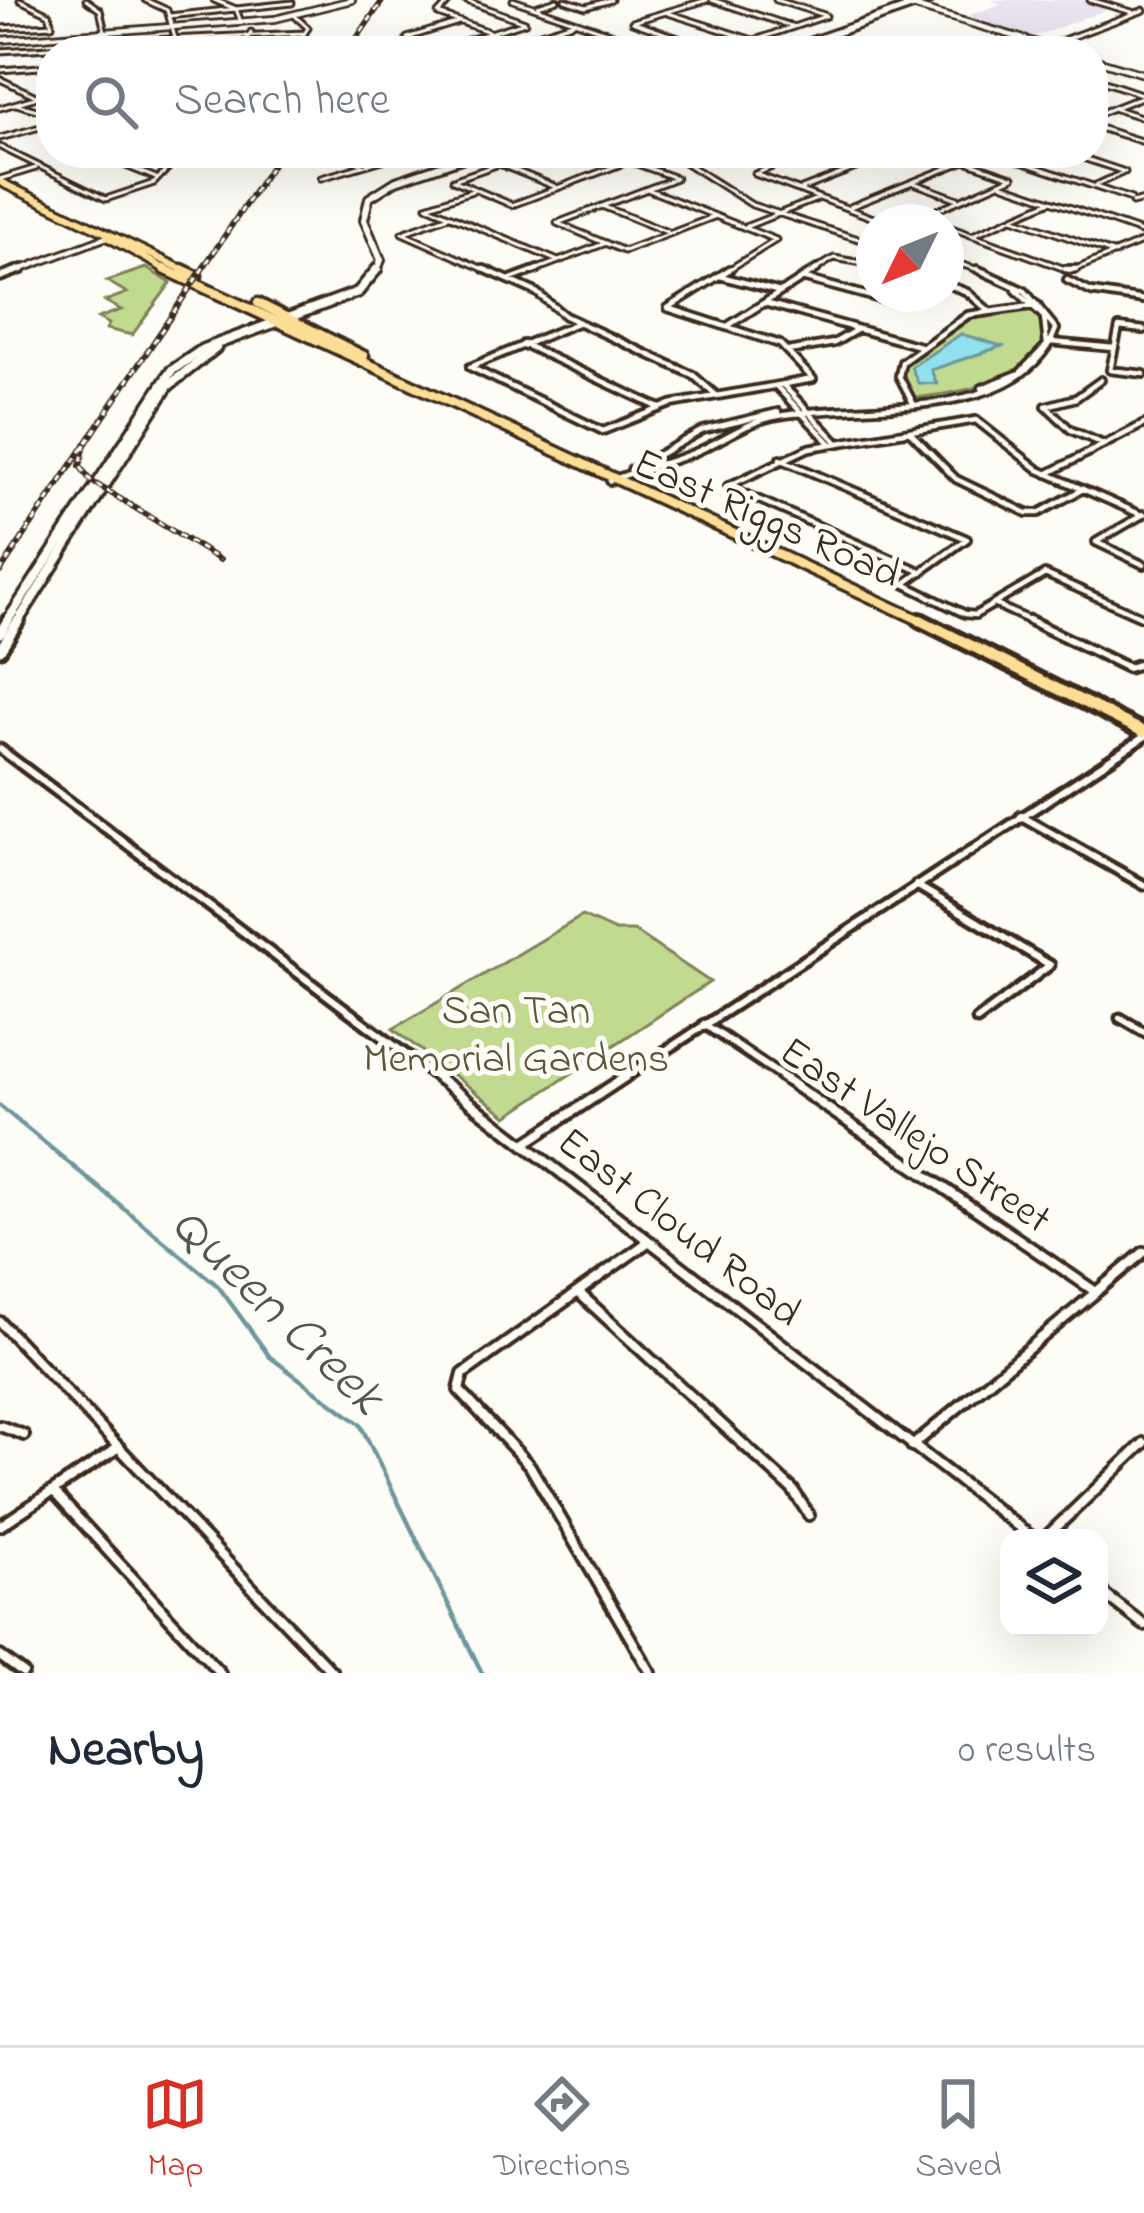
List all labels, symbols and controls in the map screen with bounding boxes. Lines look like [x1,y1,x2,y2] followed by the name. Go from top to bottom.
[36,36,1108,168] search box
[78,69,144,135] icon: search
[174,69,390,135] text: Search here
[856,204,964,312] north arrow
[623,434,909,606] street label: East Riggs Road
[363,982,669,1091] park label: San Tan Memorial Gardens
[766,1023,1063,1250] street label: East Vallejo Street
[543,1114,813,1344] street label: East Cloud Road
[151,1190,403,1437] water label: Queen Creek
[1000,1529,1108,1637] map controls
[1000,1529,1108,1637] button: layers
[48,1714,204,1789] text: Nearby
[958,1723,1096,1780] text: 0 results
[142,2071,208,2191] tab: Map
[493,2071,631,2191] tab: Directions
[915,2071,1002,2191] tab: Saved

